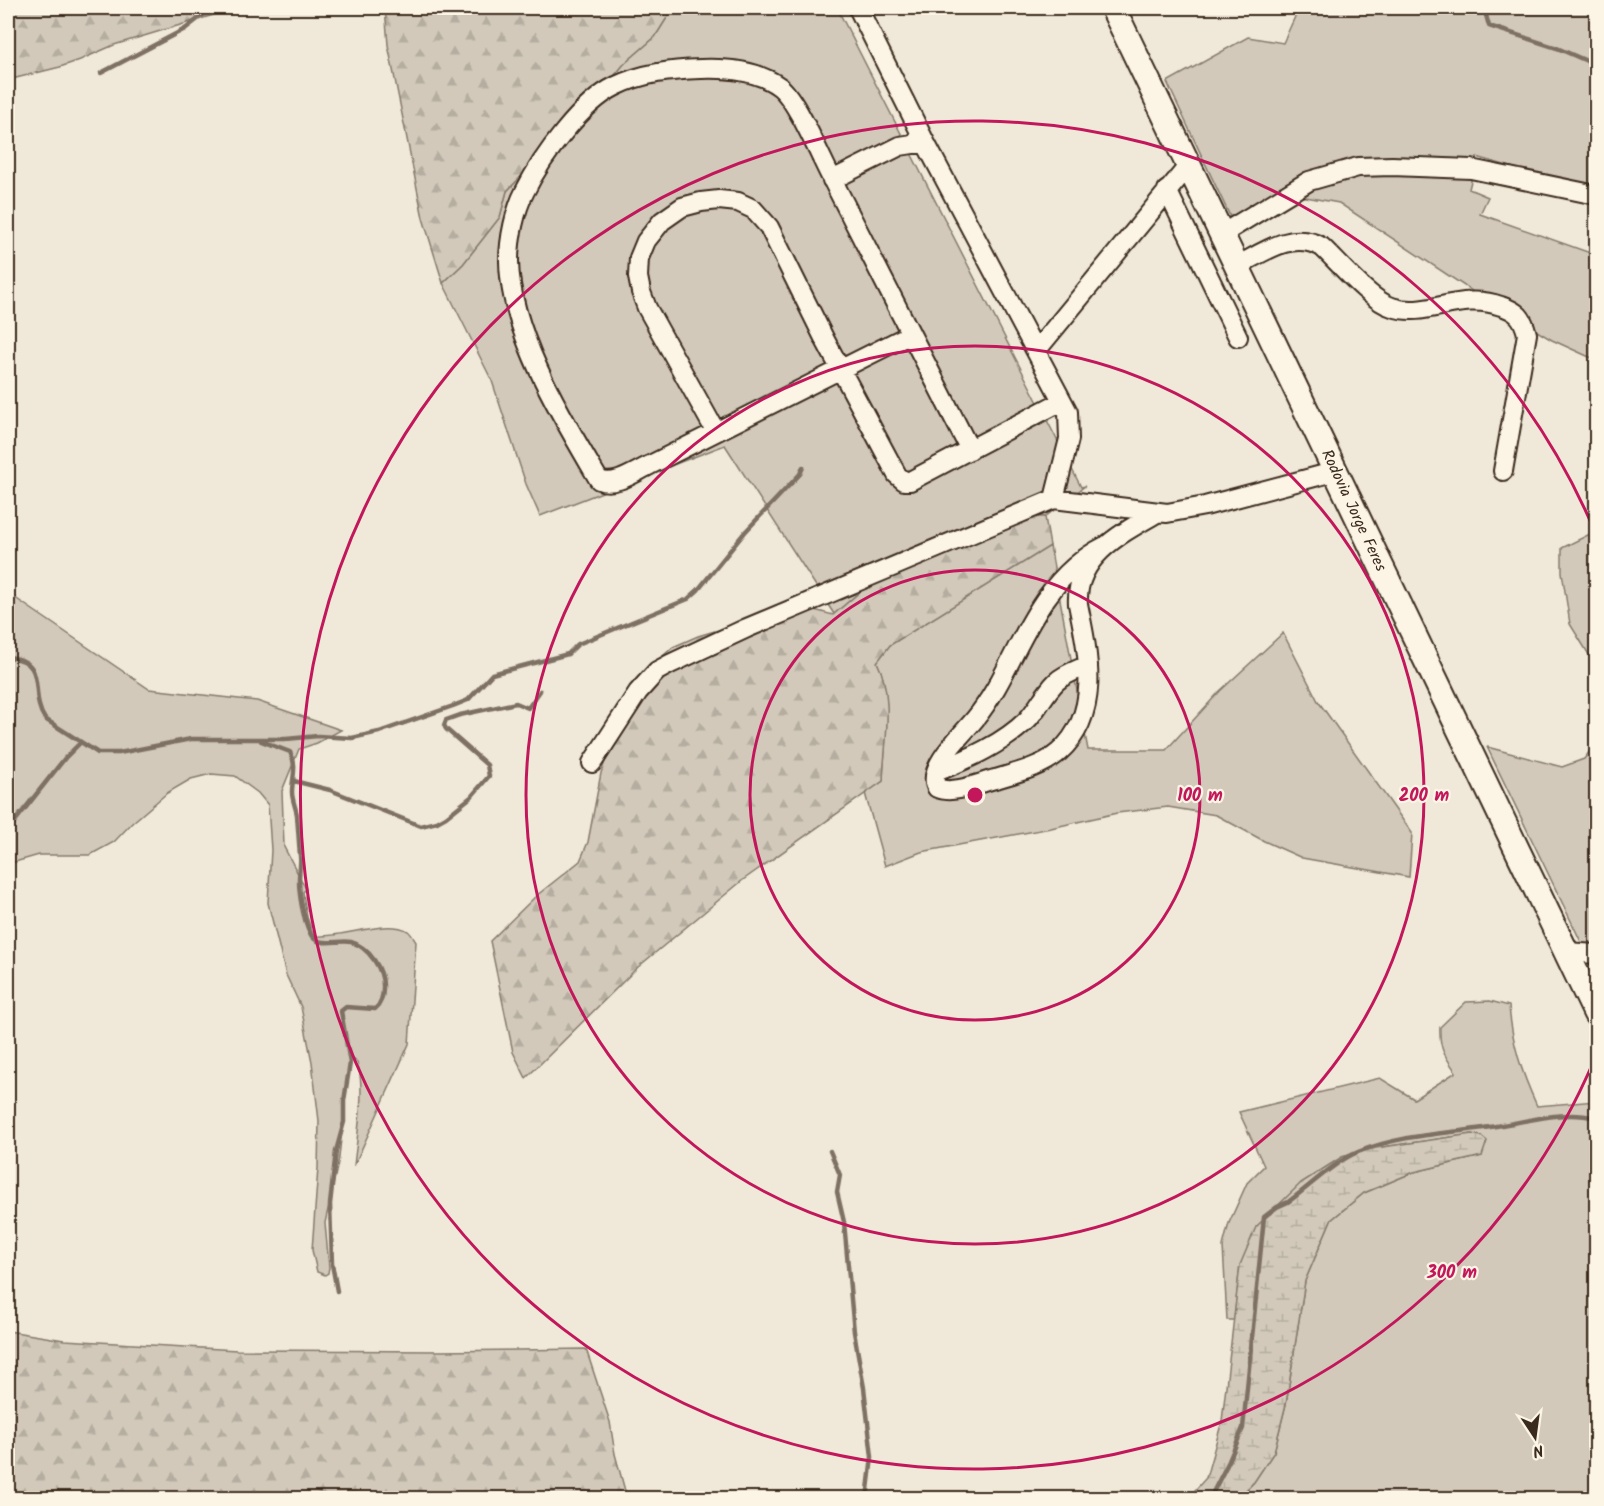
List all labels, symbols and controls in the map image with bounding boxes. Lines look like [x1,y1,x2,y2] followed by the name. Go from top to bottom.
[1314,445,1393,576] street label: Rodovia Jorge Feres
[1177,782,1223,811] text: 100 m
[1399,782,1450,811] text: 200 m
[965,785,985,805] centre of rings
[1426,1259,1477,1288] text: 300 m
[1505,1407,1565,1467] north arrow
[1530,1437,1546,1463] text: N

